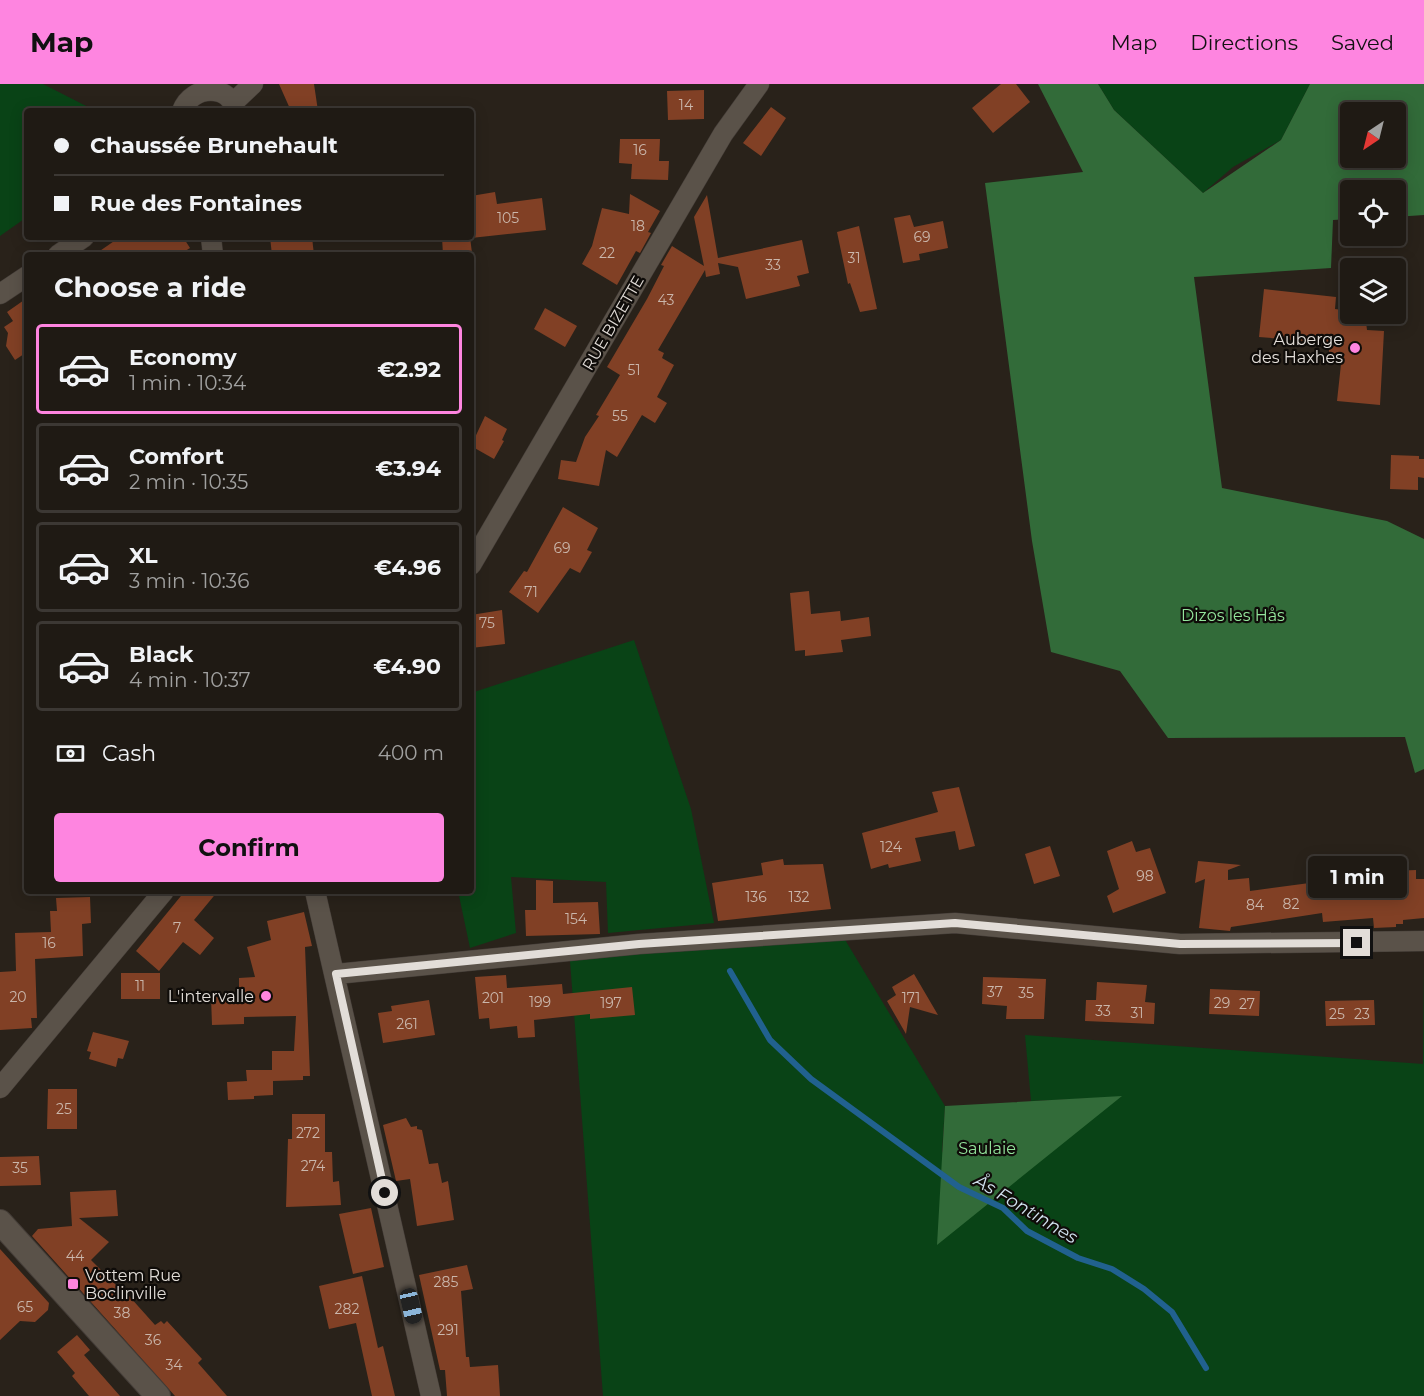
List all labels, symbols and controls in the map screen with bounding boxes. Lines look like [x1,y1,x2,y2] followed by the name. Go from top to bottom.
[30,25,93,59] text: Map
[1111,30,1157,55] text: Map
[1190,30,1298,55] text: Directions
[1331,30,1394,55] text: Saved
[679,96,694,114] house number: 14
[1340,102,1406,168] north arrow
[1340,102,1406,324] map controls
[90,132,338,159] text: Chaussée Brunehault
[633,141,647,159] house number: 16
[1340,180,1406,246] button: locate
[90,190,302,217] text: Rue des Fontaines
[497,209,519,227] house number: 105
[631,217,645,235] house number: 18
[913,228,931,246] house number: 69
[599,244,615,262] house number: 22
[848,249,860,267] house number: 31
[765,256,781,274] house number: 33
[1340,258,1406,324] button: layers
[54,271,246,304] text: Choose a ride
[578,272,648,374] street label: RUE BIZETTE
[658,291,675,309] house number: 43
[1251,330,1343,367] place label: Auberge des Haxhes
[1348,341,1362,355] marker: Auberge des Haxhes
[57,342,111,396] icon: car
[129,344,237,371] text: Economy
[377,356,441,383] text: €2.92
[628,361,640,379] house number: 51
[129,371,246,395] text: 1 min · 10:34
[612,407,628,425] house number: 55
[57,441,111,495] icon: car
[129,443,224,470] text: Comfort
[375,455,441,482] text: €3.94
[129,470,248,494] text: 2 min · 10:35
[553,539,571,557] house number: 69
[57,540,111,594] icon: car
[129,542,158,569] text: XL
[374,554,441,581] text: €4.96
[129,569,249,593] text: 3 min · 10:36
[524,583,538,601] house number: 71
[1181,606,1285,625] park label: Dizos les Hås
[479,614,495,632] house number: 75
[57,639,111,693] icon: car
[129,641,193,668] text: Black
[373,653,441,680] text: €4.90
[129,668,251,692] text: 4 min · 10:37
[54,737,87,770] icon: cash
[102,740,156,767] text: Cash
[378,741,444,765] text: 400 m
[54,813,444,882] button: Confirm
[880,838,903,856] house number: 124
[1308,856,1406,898] callout: 1 min
[1330,865,1385,889] text: 1 min
[1136,867,1154,885] house number: 98
[745,888,767,906] house number: 136
[789,888,809,906] house number: 132
[1283,895,1299,913] house number: 82
[1246,896,1265,914] house number: 84
[565,910,588,928] house number: 154
[173,919,181,937] house number: 7
[1343,929,1370,956] route end
[42,934,56,952] house number: 16
[135,977,145,995] house number: 11
[987,983,1003,1001] house number: 37
[1018,984,1034,1002] house number: 35
[168,987,254,1006] place label: L'intervalle
[9,988,27,1006] house number: 20
[259,989,273,1003] marker: L'intervalle
[482,989,504,1007] house number: 201
[902,989,920,1007] house number: 171
[529,993,551,1011] house number: 199
[600,994,622,1012] house number: 197
[1214,994,1230,1012] house number: 29
[1239,995,1255,1013] house number: 27
[1095,1002,1111,1020] house number: 33
[1131,1004,1143,1022] house number: 31
[1329,1005,1345,1023] house number: 25
[1354,1005,1370,1023] house number: 23
[396,1015,418,1033] house number: 261
[56,1100,72,1118] house number: 25
[296,1124,320,1142] house number: 272
[958,1139,1016,1158] park label: Saulaie
[301,1157,326,1175] house number: 274
[12,1159,28,1177] house number: 35
[969,1168,1083,1249] water label: Ås Fontinnes
[371,1179,398,1206] route start
[66,1247,85,1265] house number: 44
[85,1266,181,1303] place label: Vottem Rue Boclinville
[434,1273,458,1291] house number: 285
[66,1277,80,1291] marker: Vottem Rue Boclinville
[398,1286,424,1326] car
[17,1298,33,1316] house number: 65
[335,1300,359,1318] house number: 282
[114,1304,130,1322] house number: 38
[437,1321,459,1339] house number: 291
[145,1331,162,1349] house number: 36
[165,1356,183,1374] house number: 34

